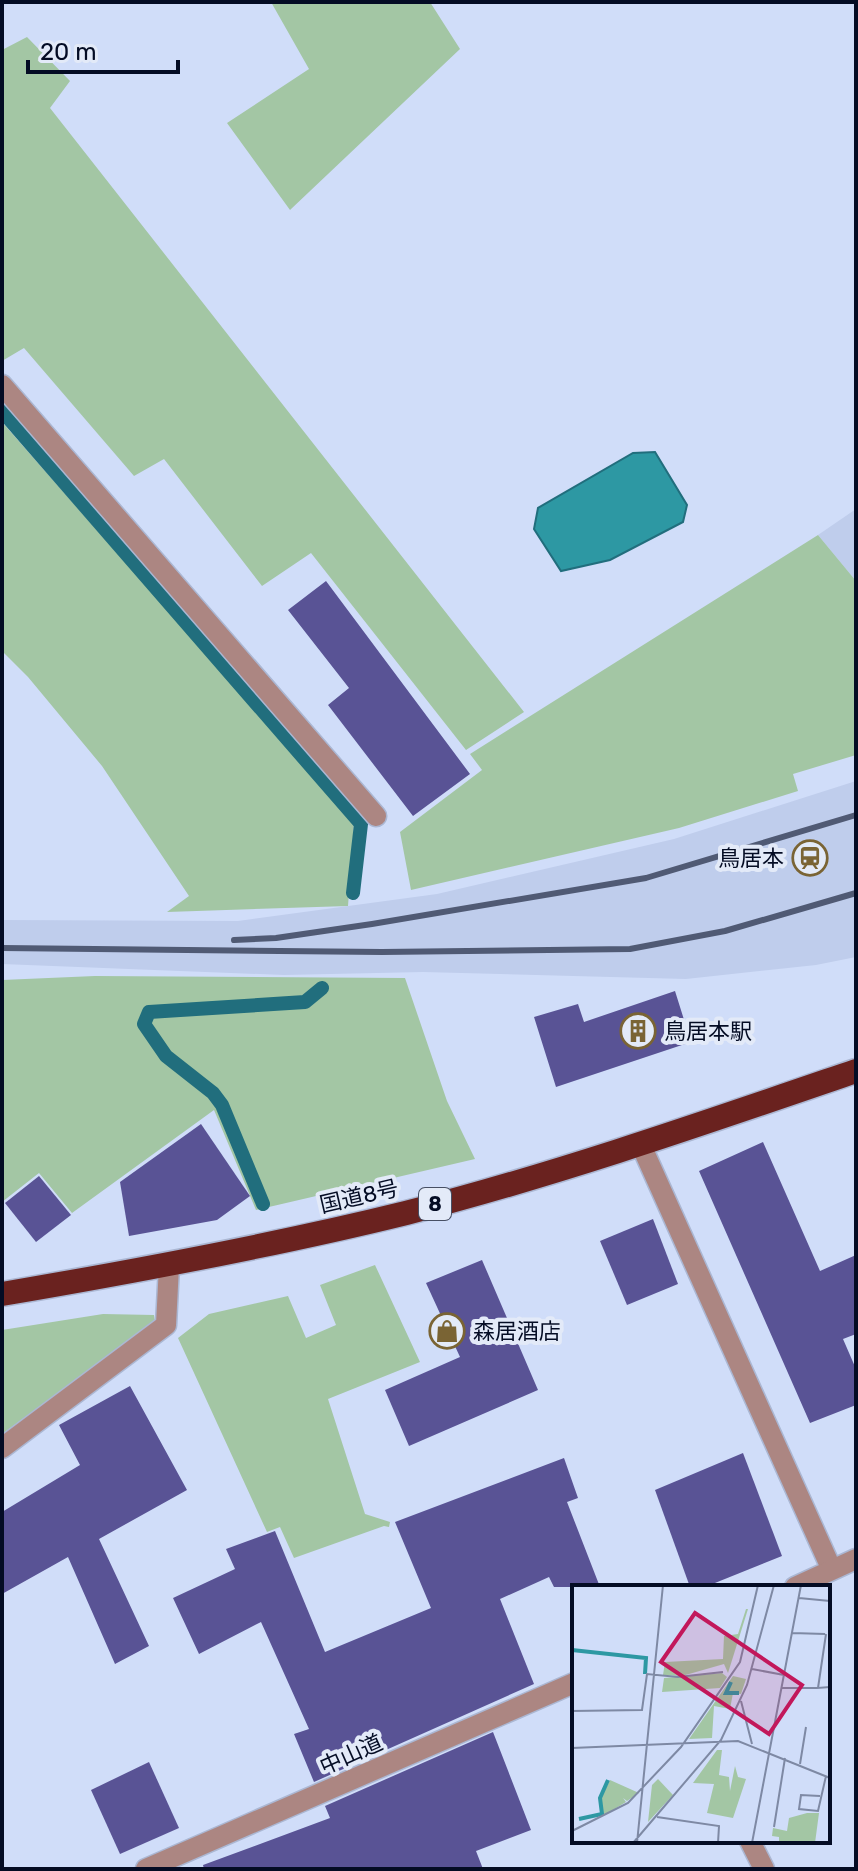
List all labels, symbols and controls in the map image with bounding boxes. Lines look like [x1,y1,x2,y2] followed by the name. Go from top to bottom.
[28,24,178,74] scale bar
[40,38,97,66] text: 20 m
[791,839,829,877] station icon: 鳥居本
[718,845,784,872] place label: 鳥居本
[619,1012,657,1050] building icon: 鳥居本駅
[664,1018,752,1045] place label: 鳥居本駅
[317,1174,401,1219] street label: 国道8号
[419,1188,451,1220] road number: 8
[428,1312,466,1350] shop icon: 森居酒店
[473,1318,561,1345] place label: 森居酒店
[572,1585,830,1843] inset map
[316,1729,387,1780] street label: 中山道

